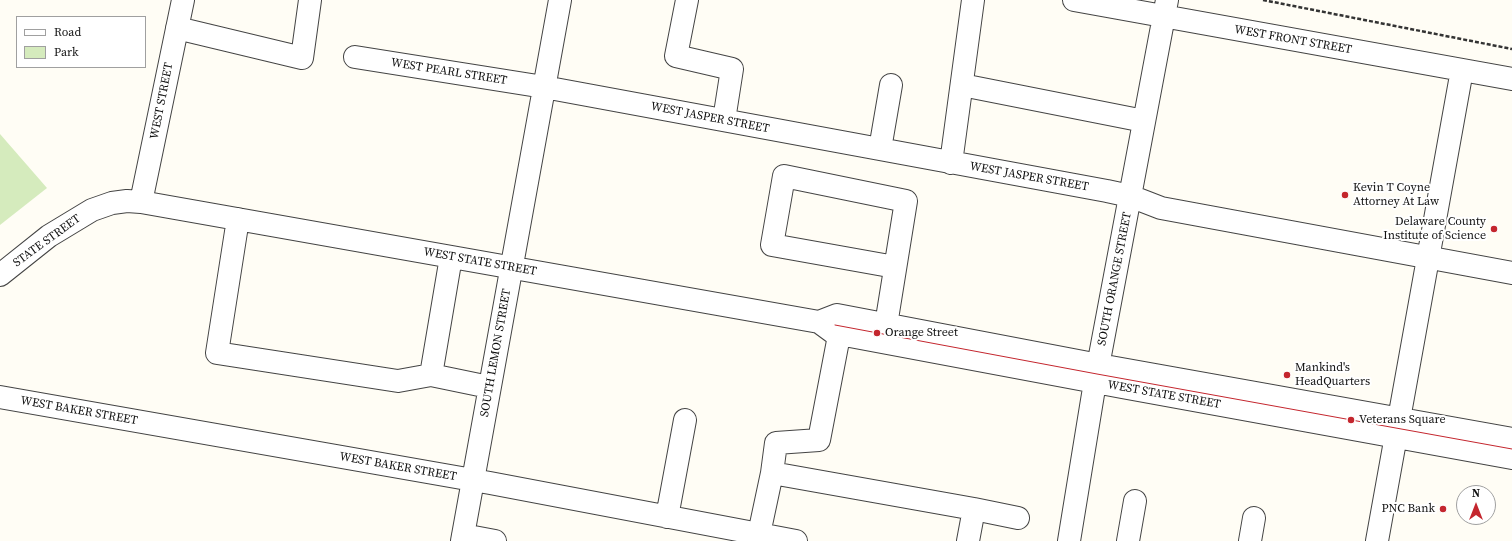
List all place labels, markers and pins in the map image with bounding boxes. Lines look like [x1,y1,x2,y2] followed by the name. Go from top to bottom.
[1353,181,1439,209] place label: Kevin T Coyne Attorney At Law
[1340,190,1350,200] marker: Kevin T Coyne Attorney At Law
[1383,215,1486,243] place label: Delaware County Institute of Science
[1489,224,1499,234] marker: Delaware County Institute of Science
[885,326,958,340] place label: Orange Street
[872,328,882,338] marker: Orange Street
[1295,361,1370,389] place label: Mankind's HeadQuarters
[1282,370,1292,380] marker: Mankind's HeadQuarters
[1359,413,1446,427] place label: Veterans Square
[1346,415,1356,425] marker: Veterans Square
[1382,502,1435,516] place label: PNC Bank
[1438,504,1448,514] marker: PNC Bank

